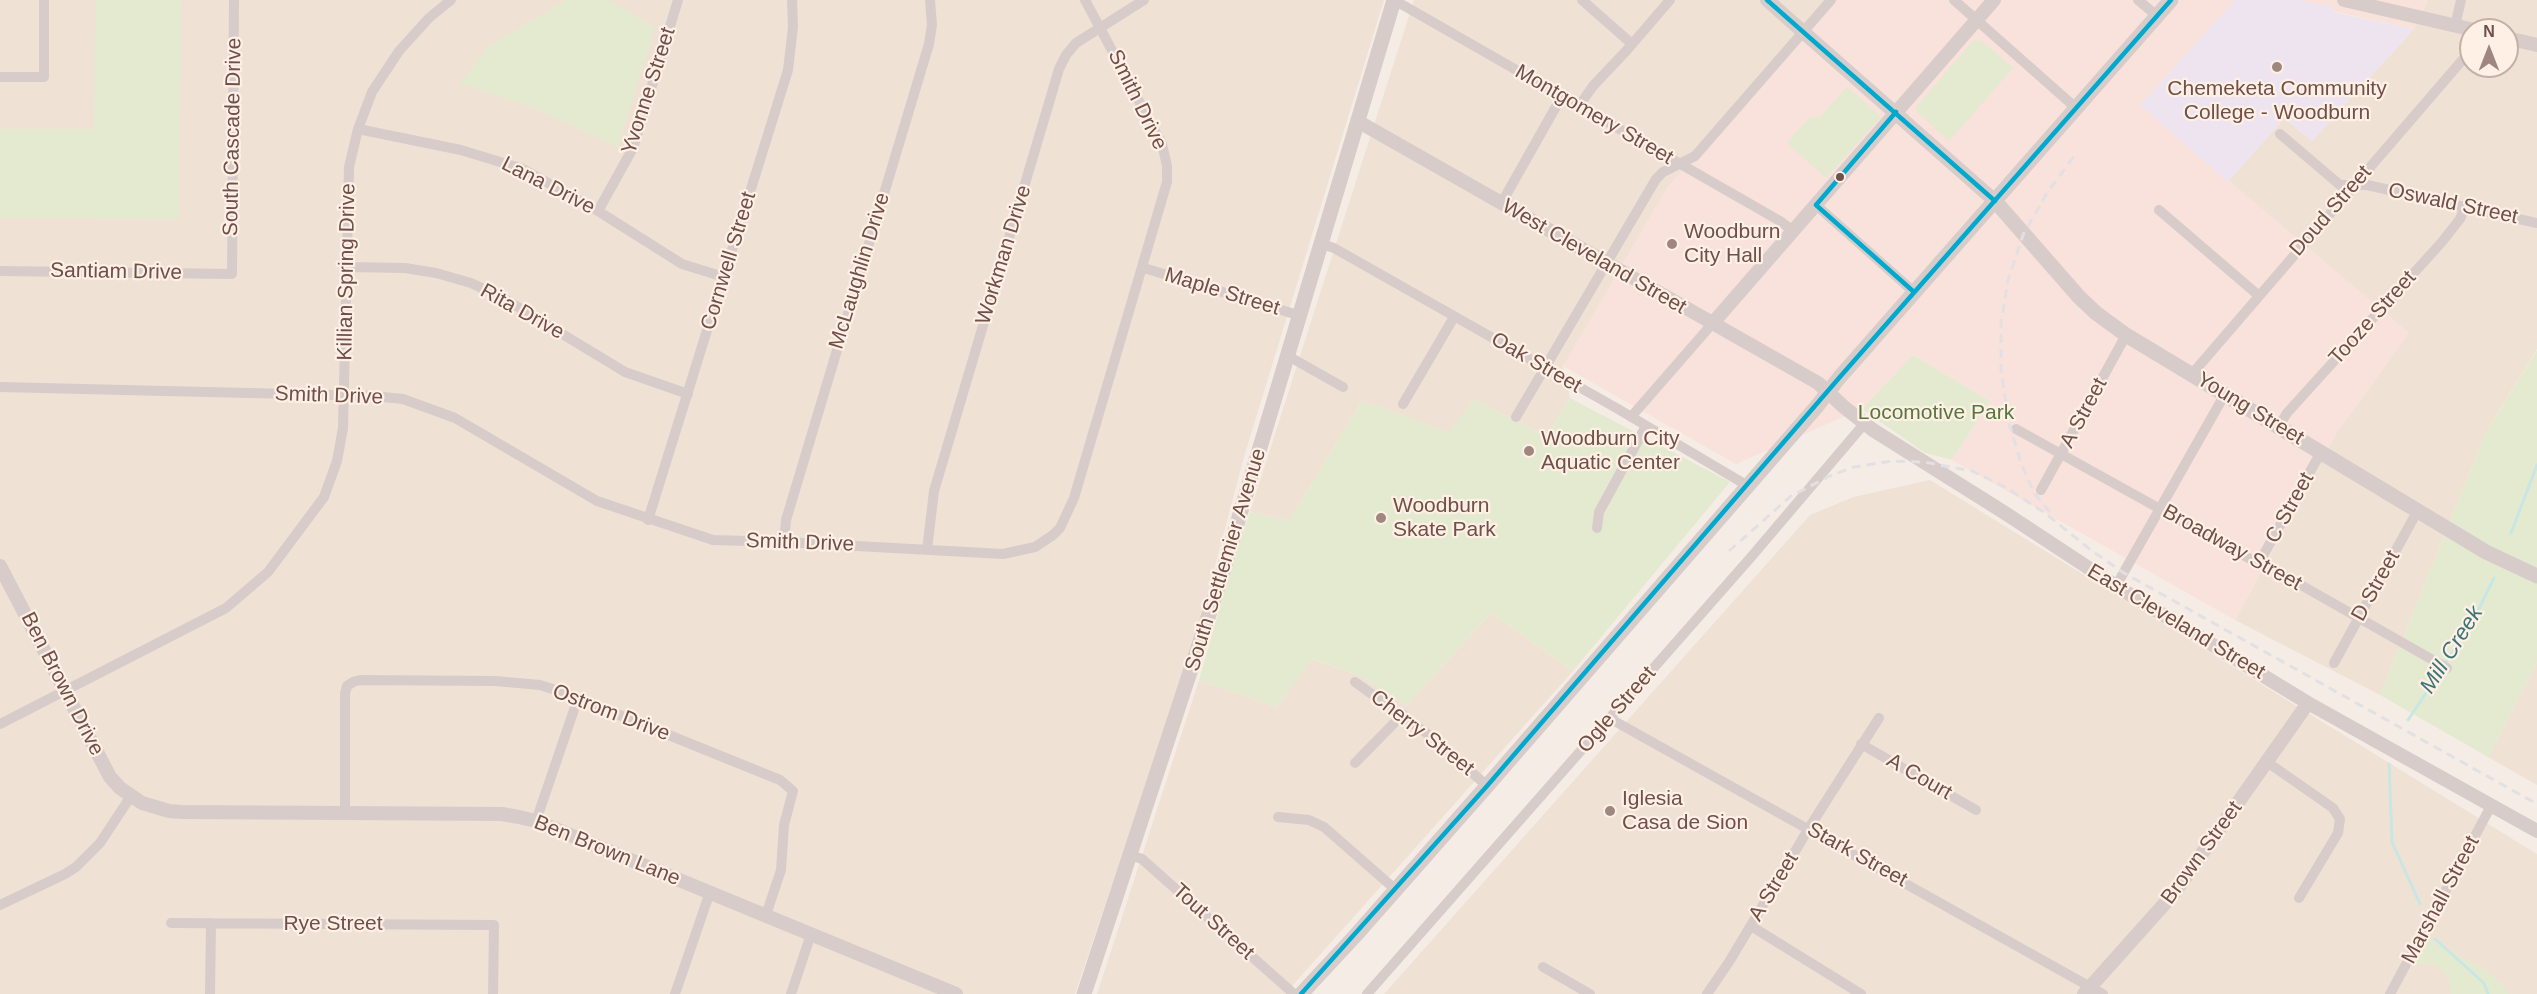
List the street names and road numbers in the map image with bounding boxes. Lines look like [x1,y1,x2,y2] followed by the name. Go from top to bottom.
[617,24,681,158] street label: Yvonne Street
[219,38,247,236] street label: South Cascade Drive
[1102,46,1172,154] street label: Smith Drive
[1510,59,1678,171] street label: Montgomery Street
[497,152,599,220] street label: Lana Drive
[2285,160,2377,262] street label: Doud Street
[2386,178,2520,230] street label: Oswald Street
[971,182,1037,328] street label: Workman Drive
[333,183,361,361] street label: Killian Spring Drive
[696,189,762,333] street label: Cornwell Street
[824,190,896,352] street label: McLaughlin Drive
[1497,194,1691,320] street label: West Cleveland Street
[50,258,182,286] street label: Santiam Drive
[1161,263,1283,321] street label: Maple Street
[2324,266,2422,370] street label: Tooze Street
[476,279,568,345] street label: Rita Drive
[1486,327,1586,399] street label: Oak Street
[2192,367,2308,451] street label: Young Street
[2055,374,2113,452] street label: A Street
[274,382,384,410] street label: Smith Drive
[1180,445,1272,675] street label: South Settlemier Avenue
[2260,468,2320,548] street label: C Street
[2158,499,2306,597] street label: Broadway Street
[745,529,855,557] street label: Smith Drive
[2346,546,2406,626] street label: D Street
[2082,559,2270,685] street label: East Cleveland Street
[15,608,109,760] street label: Ben Brown Drive
[1573,662,1661,758] street label: Ogle Street
[549,679,673,747] street label: Ostrom Drive
[1365,685,1479,781] street label: Cherry Street
[1882,748,1956,806] street label: A Court
[2156,796,2248,910] street label: Brown Street
[530,810,684,892] street label: Ben Brown Lane
[1802,817,1912,893] street label: Stark Street
[2397,832,2485,968] street label: Marshall Street
[1744,848,1804,926] street label: A Street
[1167,879,1259,965] street label: Tout Street
[283,911,383,937] street label: Rye Street

